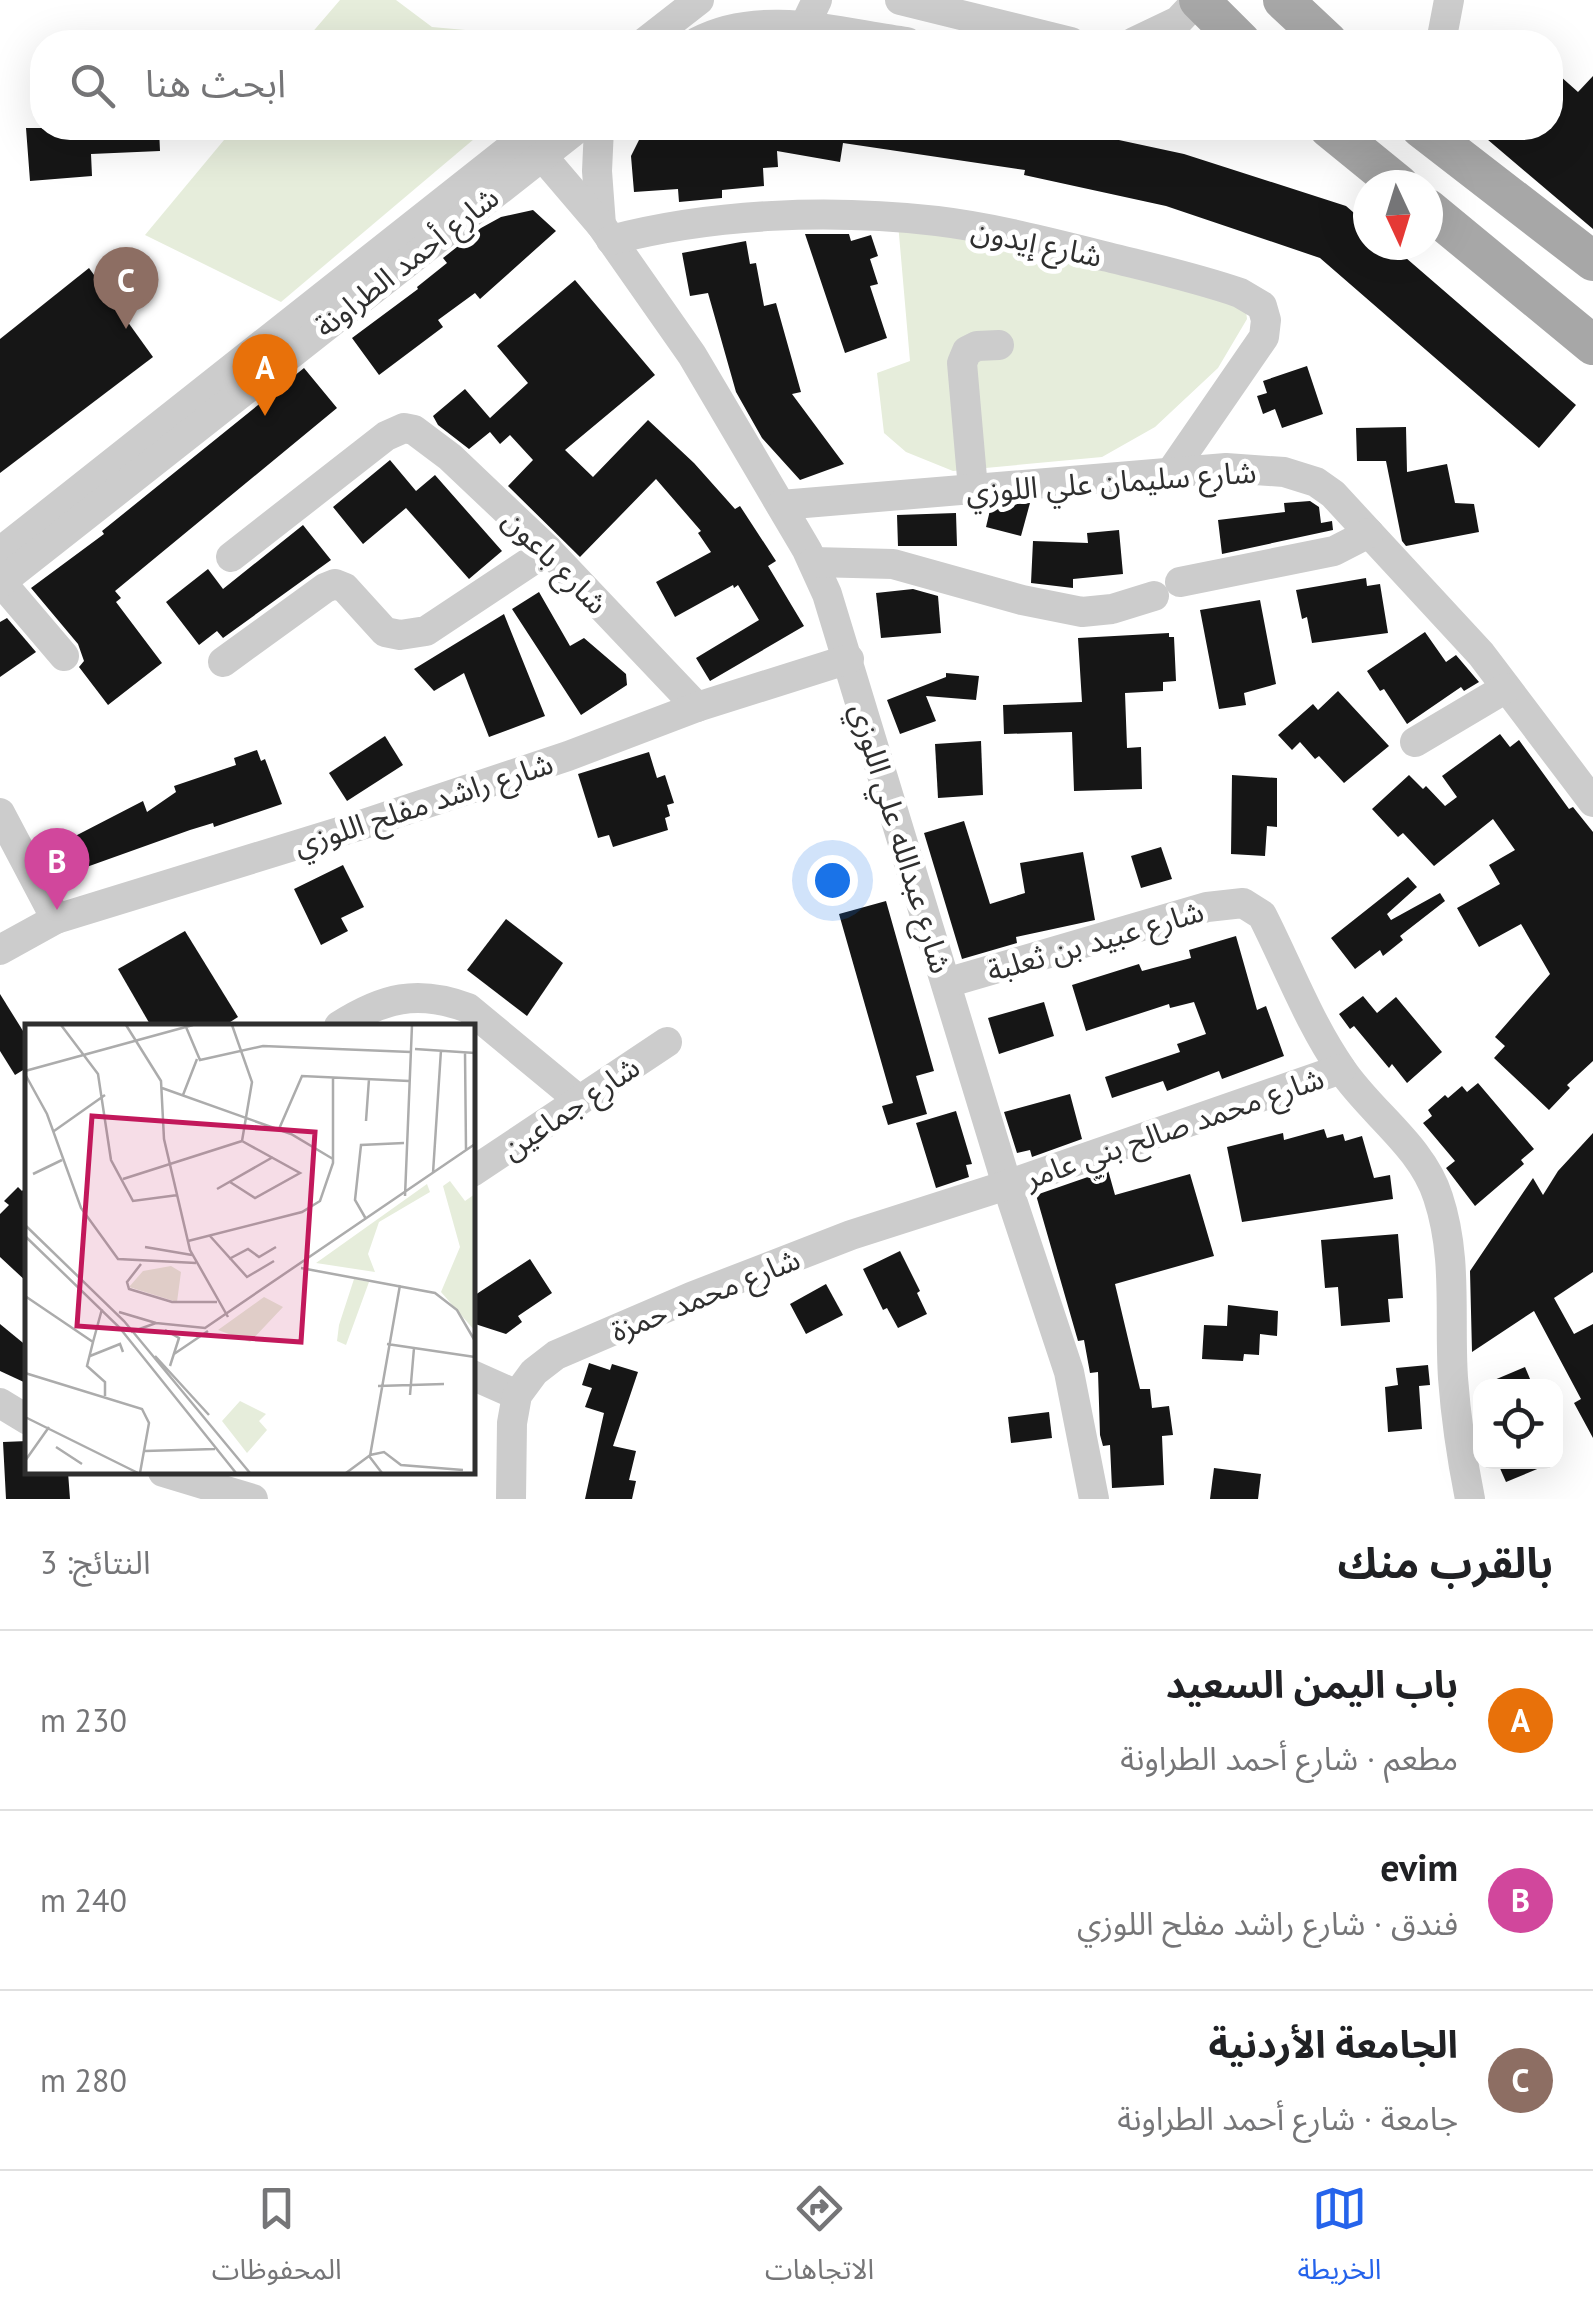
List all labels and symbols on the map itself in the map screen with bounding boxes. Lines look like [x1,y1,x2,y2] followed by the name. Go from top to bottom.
[1353,170,1443,260] north arrow
[306,177,508,348] street label: شارع أحمد الطراونة
[967,209,1106,279] street label: شارع إيدون
[94,246,158,329] pin: C
[232,334,298,416] pin: A
[965,451,1258,516] street label: شارع سليمان علي اللوزي
[492,500,617,625] street label: شارع باعون
[838,698,962,979] street label: شارع عبدالله علي اللوزي
[288,743,559,868] street label: شارع راشد مفلح اللوزي
[24,828,90,910] pin: B
[807,855,858,906] your location
[982,890,1209,993] street label: شارع عبيد بن ثعلبة
[25,1024,475,1474] inset map
[493,1047,649,1171] street label: شارع جماعين
[1018,1058,1330,1202] street label: شارع محمد صالح بني عامر
[605,1238,807,1353] street label: شارع محمد حمزة

